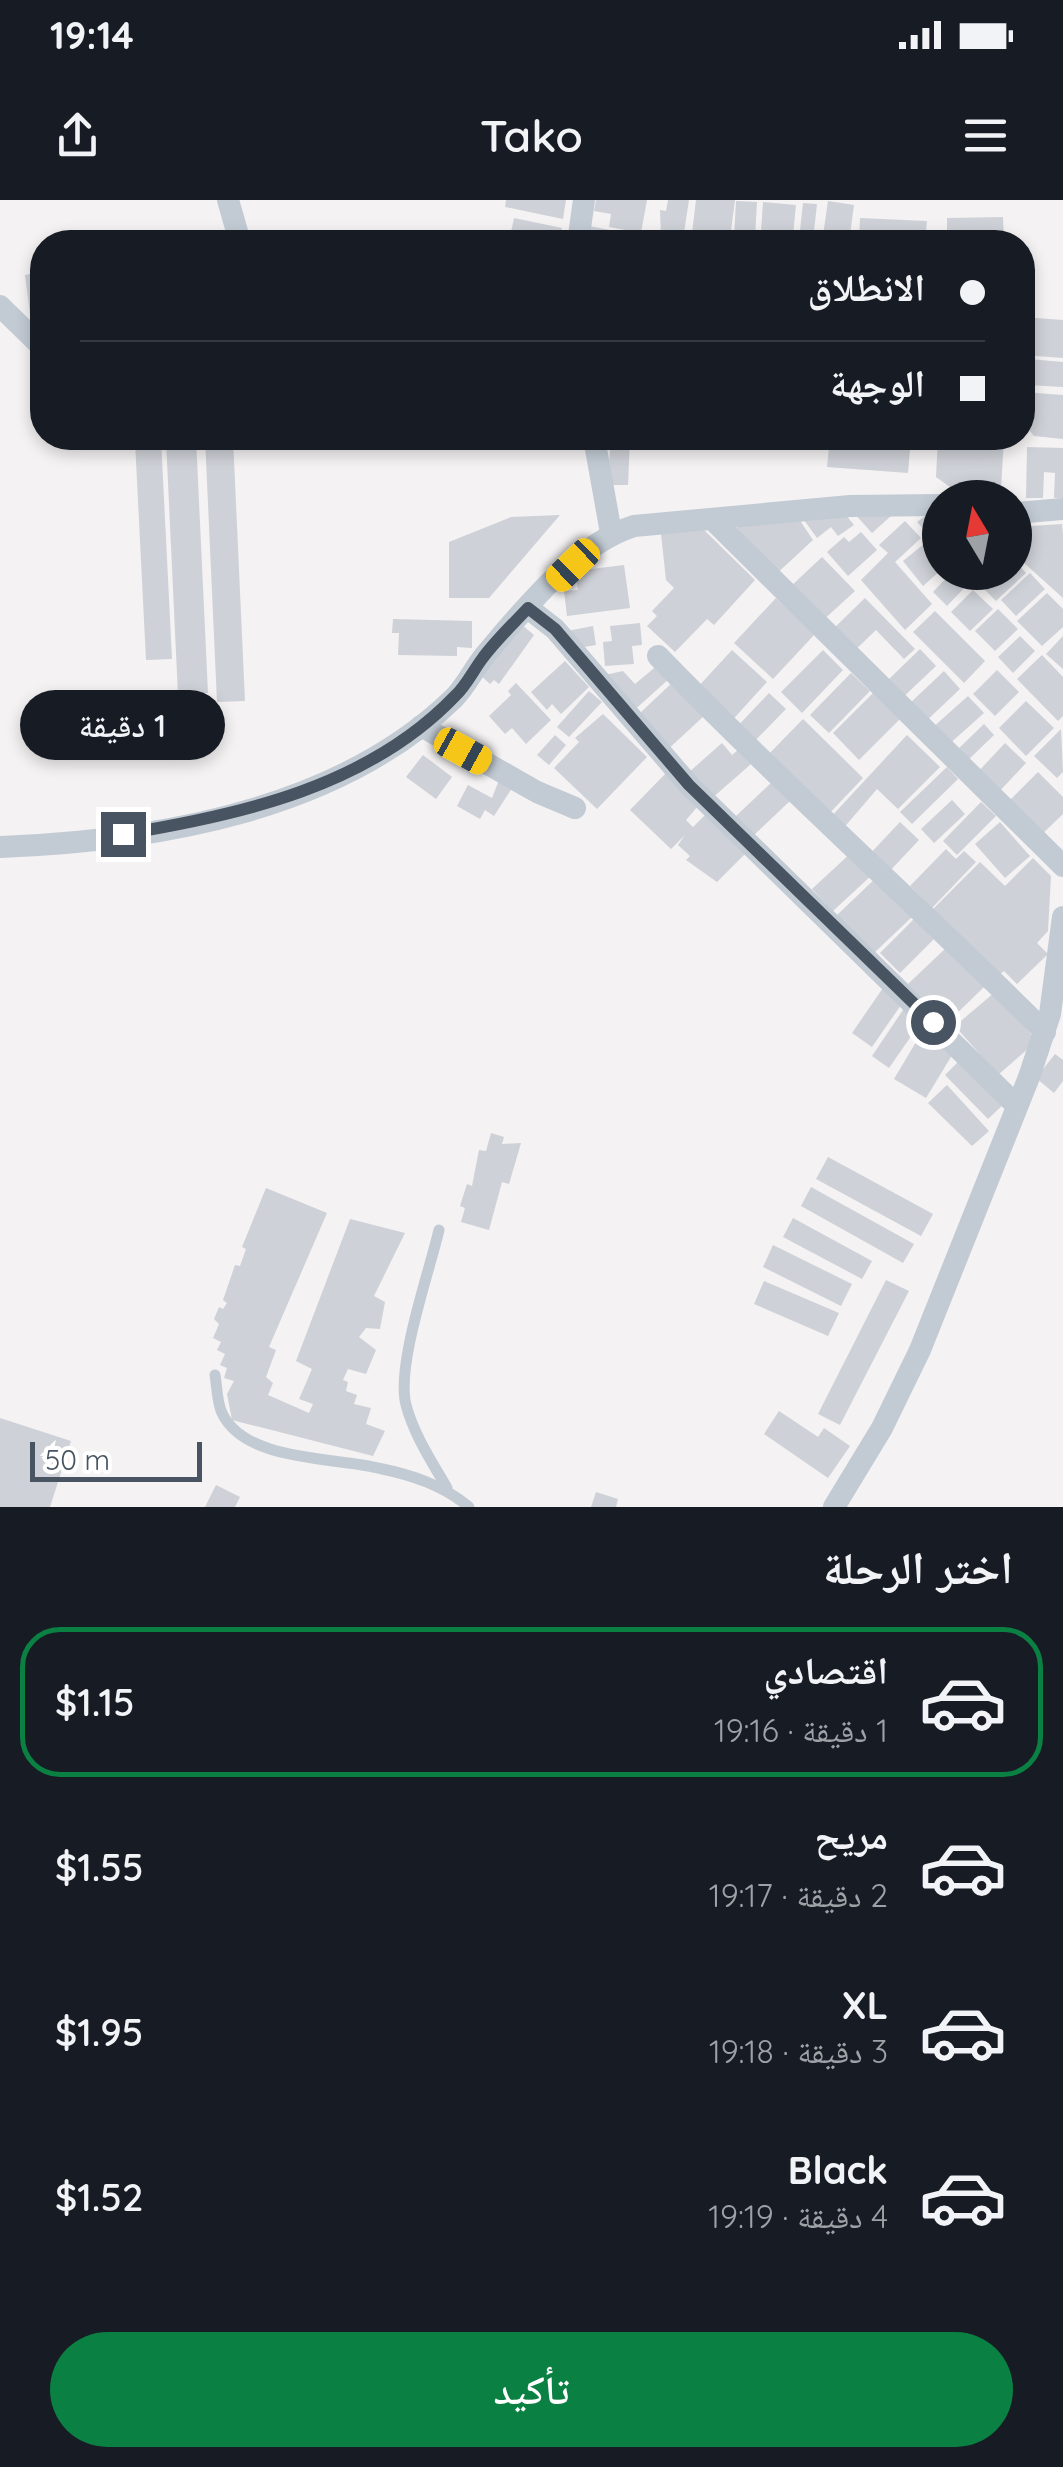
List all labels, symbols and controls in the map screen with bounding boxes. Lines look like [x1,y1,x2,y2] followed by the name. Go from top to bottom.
[50,11,134,59] text: 19:14
[480,107,583,163] text: Tako
[50,108,105,163] icon: share
[958,108,1013,163] icon: menu
[807,263,925,311] text: الانطلاق
[830,359,925,407] text: الوجهة
[922,480,1032,590] north arrow
[922,480,1032,590] map controls
[541,533,605,597] car
[21,689,226,759] callout: 1 دقيقة
[79,705,166,745] text: 1 دقيقة
[429,723,497,779] car
[101,812,146,857] route end
[911,1000,956,1045] route start
[30,1437,202,1482] scale bar
[45,1442,110,1477] text: 50 m
[823,1539,1013,1595] text: اختر الرحلة
[764,1646,888,1694] text: اقتصادي
[918,1657,1008,1747] icon: car
[55,1678,135,1726] text: $1.15
[714,1710,888,1750] text: 1 دقيقة · 19:16
[814,1811,888,1859] text: مريح
[918,1822,1008,1912] icon: car
[55,1843,143,1891] text: $1.55
[709,1875,888,1915] text: 2 دقيقة · 19:17
[842,1981,888,2029] text: XL
[918,1987,1008,2077] icon: car
[55,2008,143,2056] text: $1.95
[709,2031,888,2071] text: 3 دقيقة · 19:18
[788,2146,888,2194] text: Black
[918,2152,1008,2242] icon: car
[55,2173,143,2221] text: $1.52
[708,2196,888,2236] text: 4 دقيقة · 19:19
[50,2332,1013,2447] button: تأكيد

